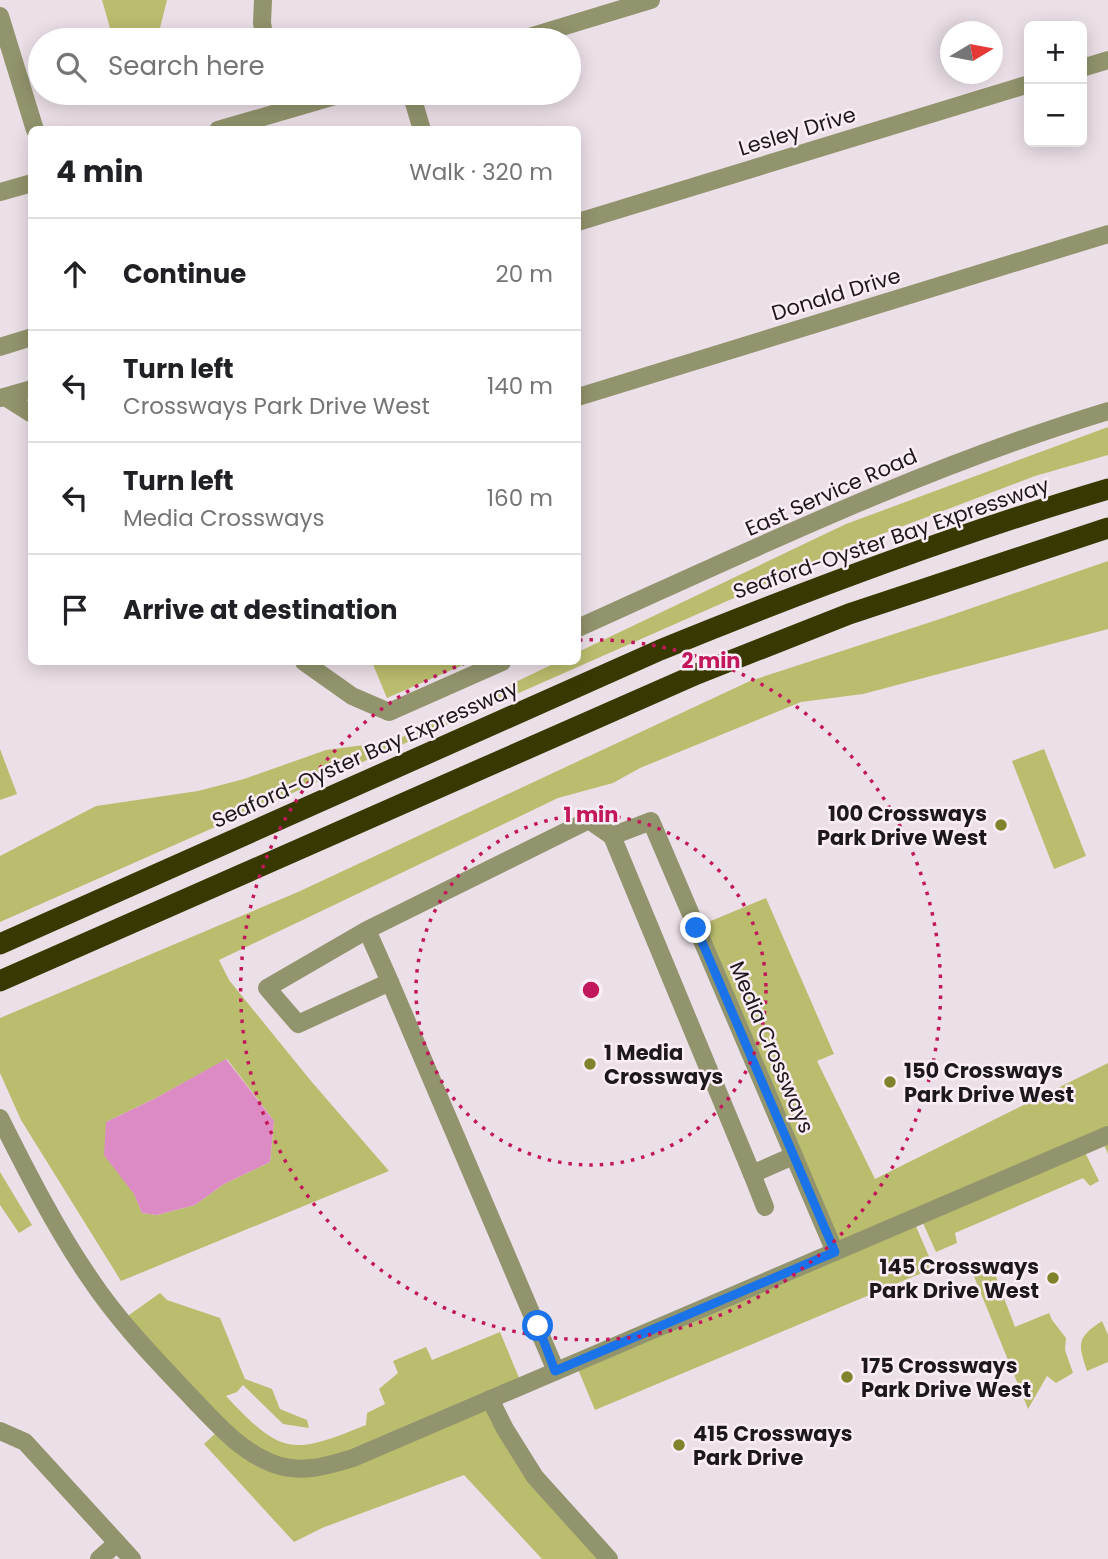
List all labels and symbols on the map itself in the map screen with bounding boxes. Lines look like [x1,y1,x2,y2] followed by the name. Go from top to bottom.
[940,21,1003,84] north arrow
[735,99,859,163] street label: Lesley Drive
[768,261,904,327] street label: Donald Drive
[740,441,922,543] street label: East Service Road
[729,470,1053,606] street label: Seaford-Oyster Bay Expressway
[681,646,741,675] text: 2 min
[207,673,523,835] street label: Seaford-Oyster Bay Expressway
[817,799,987,852] place label: 100 Crossways Park Drive West
[564,800,618,829] text: 1 min
[993,817,1009,833] marker: 100 Crossways Park Drive West
[680,912,711,943] route end
[723,957,821,1137] street label: Media Crossways
[579,978,603,1002] centre of rings
[604,1038,723,1091] place label: 1 Media Crossways
[582,1056,598,1072] marker: 1 Media Crossways
[904,1056,1074,1109] place label: 150 Crossways Park Drive West
[882,1074,898,1090] marker: 150 Crossways Park Drive West
[869,1252,1039,1305] place label: 145 Crossways Park Drive West
[1045,1270,1061,1286] marker: 145 Crossways Park Drive West
[522,1310,553,1341] route start
[861,1351,1031,1404] place label: 175 Crossways Park Drive West
[839,1369,855,1385] marker: 175 Crossways Park Drive West
[693,1419,852,1472] place label: 415 Crossways Park Drive
[671,1437,687,1453] marker: 415 Crossways Park Drive

